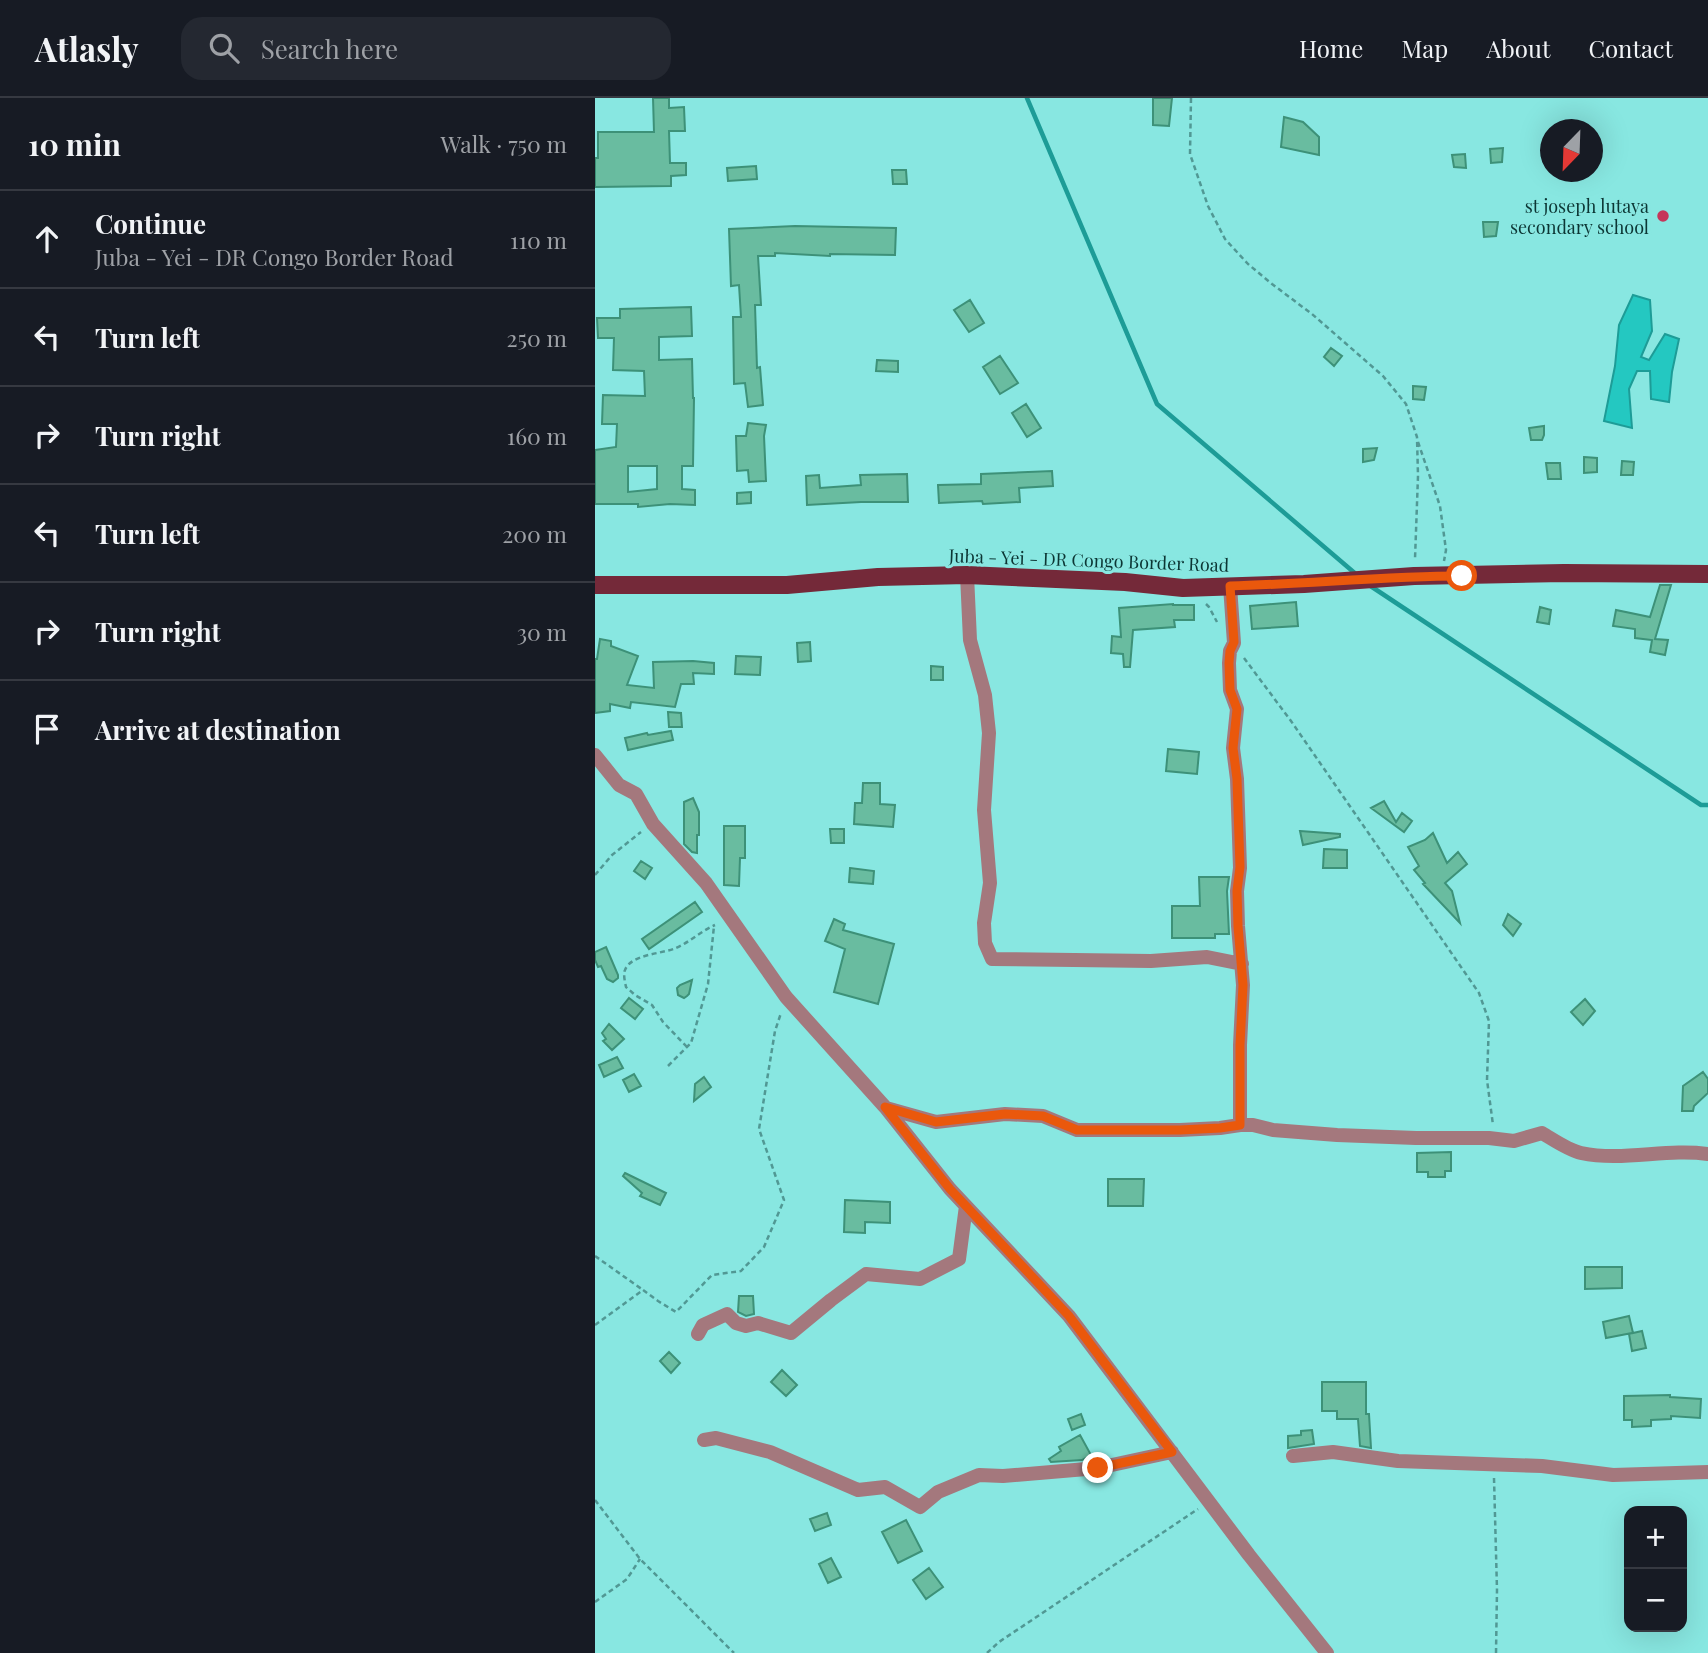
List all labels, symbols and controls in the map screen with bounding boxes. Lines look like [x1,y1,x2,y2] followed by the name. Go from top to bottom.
[181,17,671,80] search box
[35,26,139,70] text: Atlasly
[205,29,243,67] icon: search
[261,31,398,66] text: Search here
[1299,32,1363,64] text: Home
[1401,32,1448,64] text: Map
[1486,32,1550,64] text: About
[1588,32,1673,64] text: Contact
[1540,119,1603,182] north arrow
[28,124,121,164] text: 10 min
[441,128,567,159] text: Walk · 750 m
[1510,194,1649,239] place label: st joseph lutaya secondary school
[95,206,206,241] text: Continue
[1655,208,1671,224] marker: st joseph lutaya secondary school
[28,220,66,258] icon: ahead
[510,224,567,255] text: 110 m
[95,241,454,272] text: Juba - Yei - DR Congo Border Road
[28,318,66,356] icon: left
[95,320,200,355] text: Turn left
[506,322,567,353] text: 250 m
[28,416,66,454] icon: right
[95,418,221,453] text: Turn right
[507,420,567,451] text: 160 m
[28,514,66,552] icon: left
[95,516,200,551] text: Turn left
[502,518,567,549] text: 200 m
[947,543,1230,577] street label: Juba - Yei - DR Congo Border Road
[1446,560,1477,591] route start
[28,612,66,650] icon: right
[95,614,221,649] text: Turn right
[517,616,567,647] text: 30 m
[28,710,66,748] icon: arrive
[95,712,341,747] text: Arrive at destination
[1082,1452,1113,1483] route end
[1624,1506,1687,1632] map controls
[1624,1506,1687,1569] button: +
[1624,1569,1687,1632] button: −

